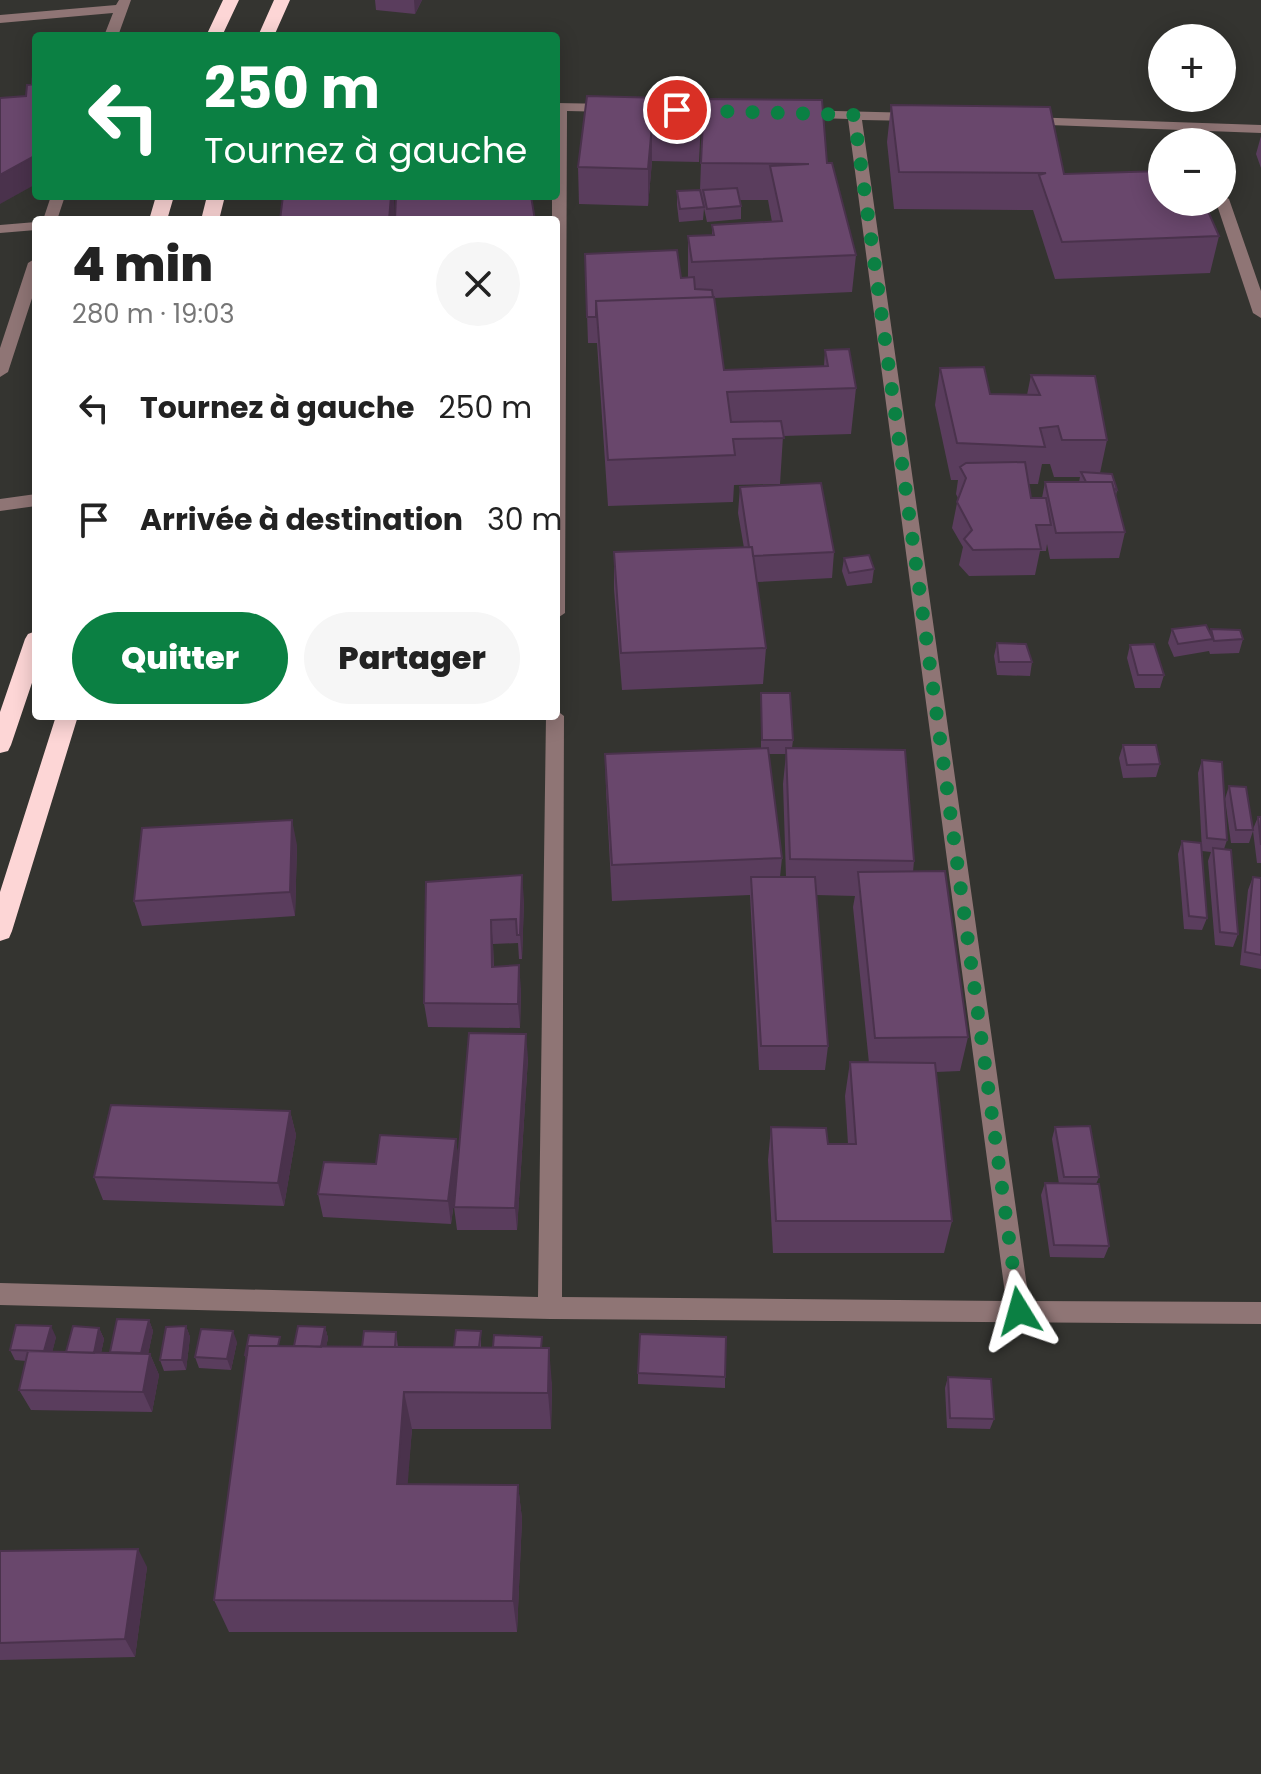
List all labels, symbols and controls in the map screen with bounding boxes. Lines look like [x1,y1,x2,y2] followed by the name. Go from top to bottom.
[1148,24,1236,216] map controls
[1148,24,1236,112] button: +
[204,49,380,128] text: 250 m
[72,64,176,168] icon: left
[643,76,711,144] pin
[655,88,699,132] icon: arrive
[204,125,527,176] text: Tournez à gauche
[1148,128,1236,216] button: −
[72,231,213,298] text: 4 min
[436,242,520,326] button: close
[72,296,235,332] text: 280 m · 19:03
[72,386,116,430] icon: left
[140,386,414,429] text: Tournez à gauche
[438,386,532,429] text: 250 m
[72,498,116,542] icon: arrive
[140,498,463,541] text: Arrivée à destination
[487,498,562,541] text: 30 m
[72,612,288,704] button: Quitter
[304,612,520,704] button: Partager
[977,1269,1061,1353] position arrow

